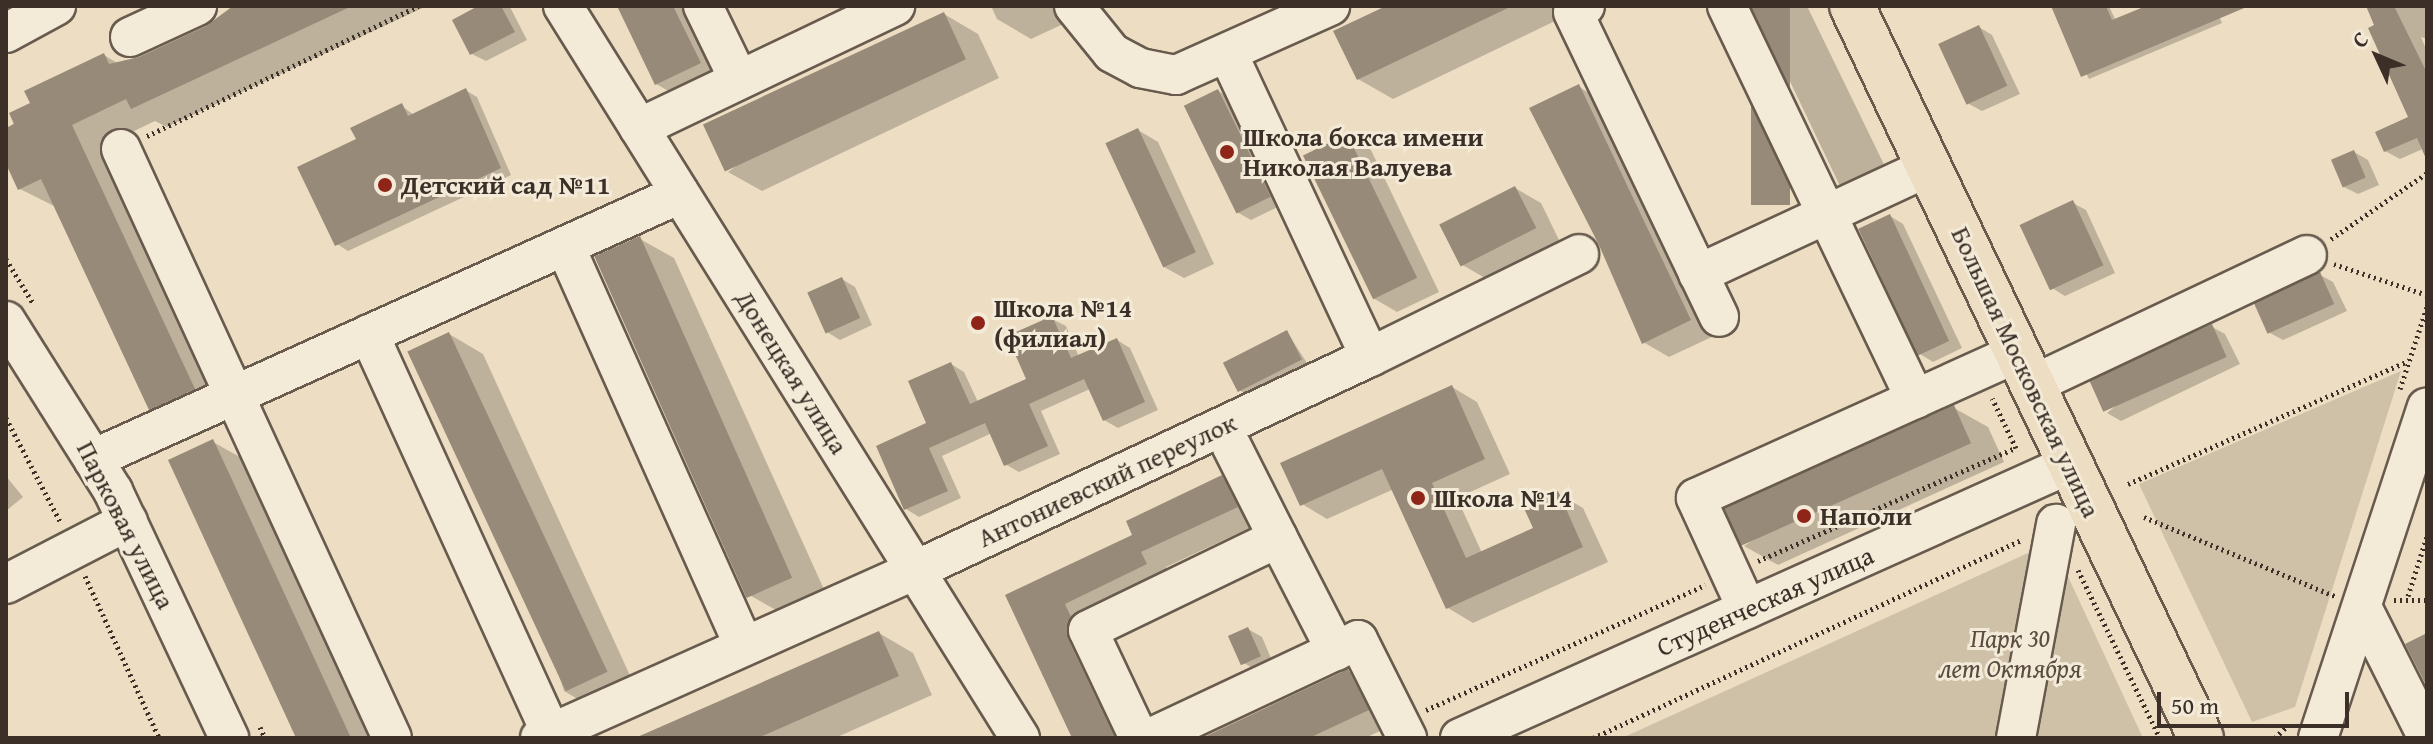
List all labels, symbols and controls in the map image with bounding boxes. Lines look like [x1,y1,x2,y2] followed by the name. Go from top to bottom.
[2337,16,2417,96] north arrow
[2344,24,2376,55] text: С
[1243,121,1484,182] place label: Школа бокса имени Николая Валуева
[1218,143,1236,161] marker: Школа бокса имени Николая Валуева
[401,169,611,201] place label: Детский сад №11
[376,176,394,194] marker: Детский сад №11
[1945,222,2107,522] street label: Большая Московская улица
[729,284,855,460] street label: Донецкая улица
[994,292,1132,354] place label: Школа №14 (филиал)
[969,314,987,332] marker: Школа №14 (филиал)
[973,406,1241,554] street label: Антониевский переулок
[70,436,182,614] street label: Парковая улица
[1434,482,1572,514] place label: Школа №14
[1409,489,1427,507] marker: Школа №14
[1820,500,1912,532] place label: Наполи
[1795,507,1813,525] marker: Наполи
[1652,539,1878,663] street label: Студенческая улица
[1938,622,2082,684] park label: Парк 30 лет Октября
[2161,676,2353,726] scale bar
[2171,688,2219,723] text: 50 m

